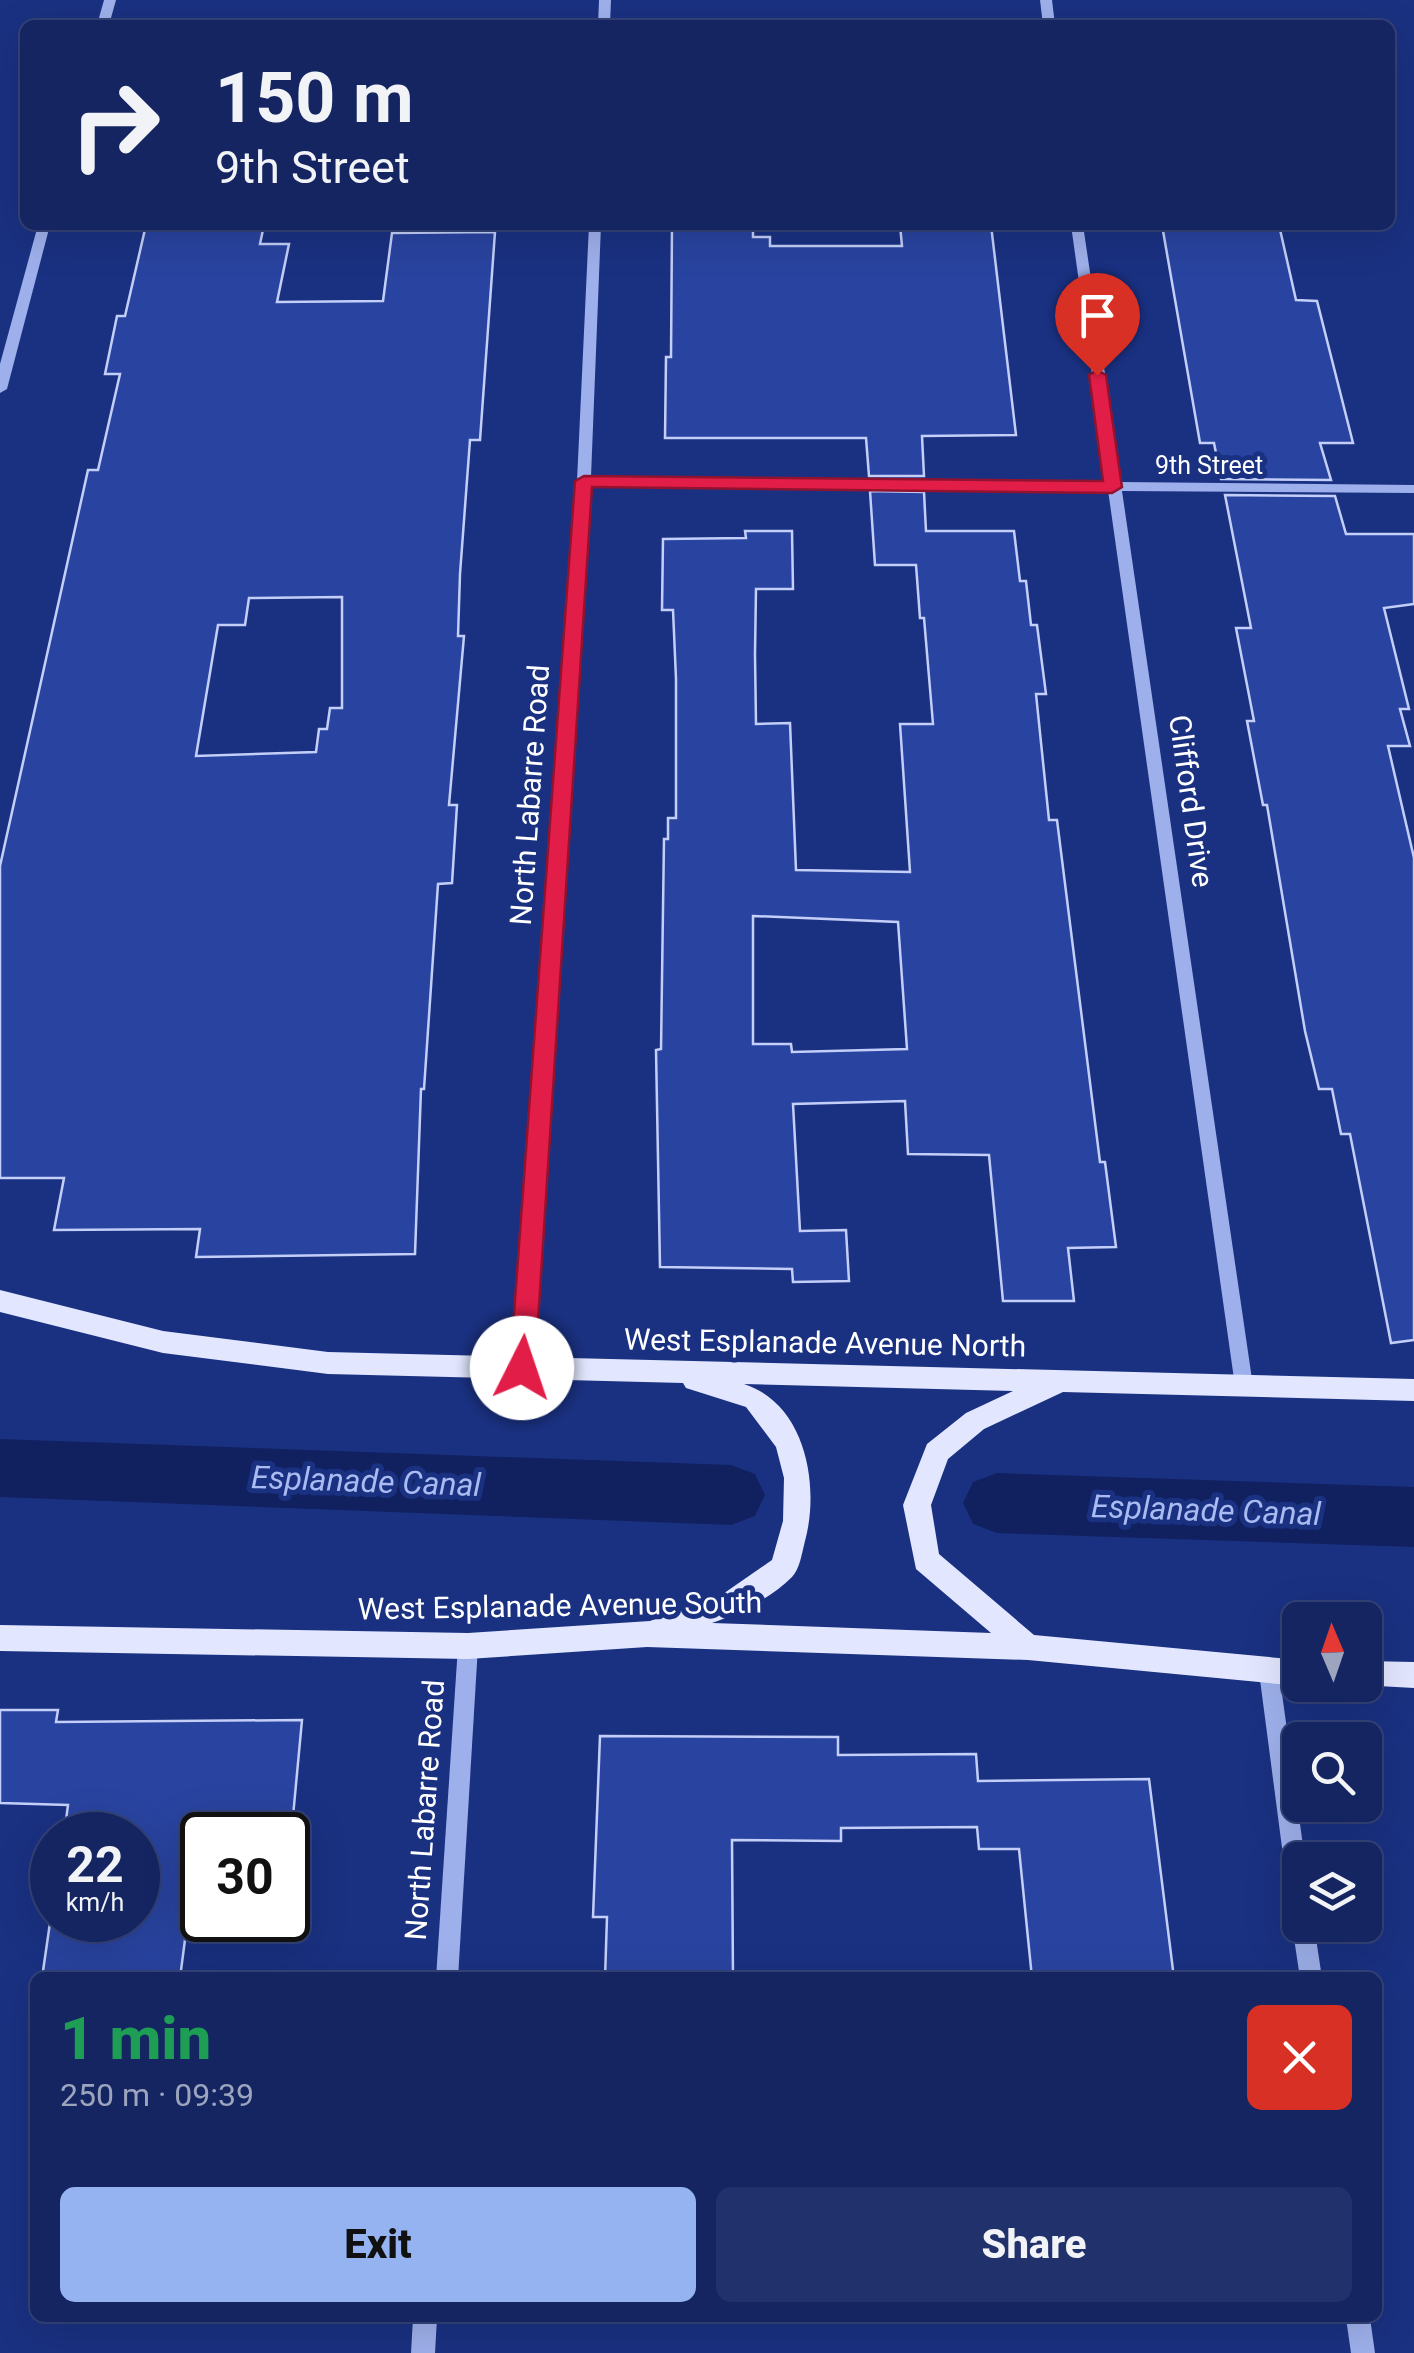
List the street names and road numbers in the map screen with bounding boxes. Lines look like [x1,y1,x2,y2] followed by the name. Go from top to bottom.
[1155,451,1263,480] street label: 9th Street
[503,664,556,926] street label: North Labarre Road
[1162,712,1221,889] street label: Clifford Drive
[624,1321,1026,1364] street label: West Esplanade Avenue North
[358,1584,762,1627] street label: West Esplanade Avenue South
[398,1679,451,1941] street label: North Labarre Road

